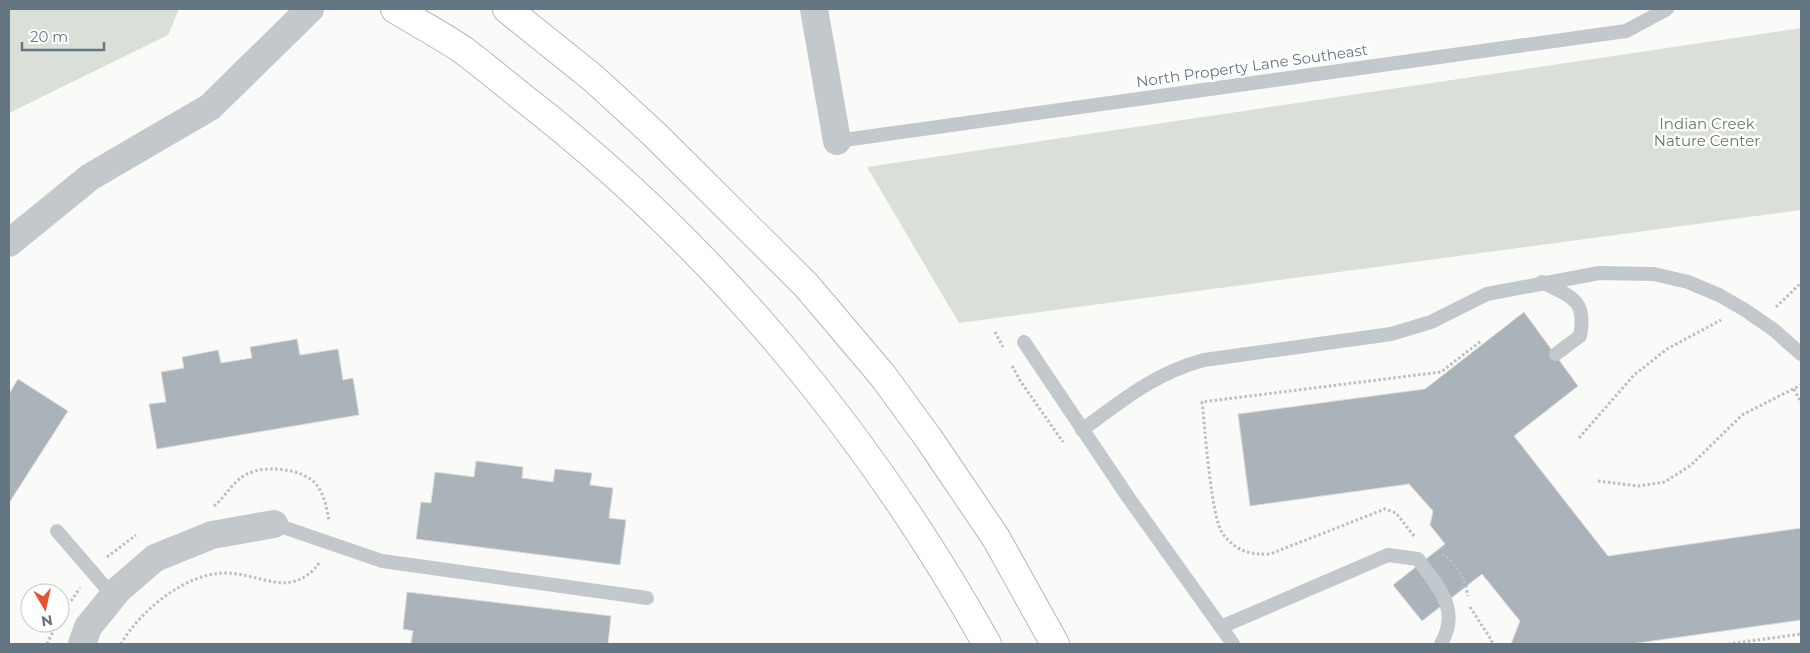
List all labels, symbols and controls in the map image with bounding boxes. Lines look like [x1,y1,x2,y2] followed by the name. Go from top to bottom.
[22,20,105,52] scale bar
[30,27,68,46] text: 20 m
[1135,40,1369,91] street label: North Property Lane Southeast
[1654,114,1760,150] park label: Indian Creek Nature Center
[20,583,70,633] north arrow
[40,611,54,631] text: N

